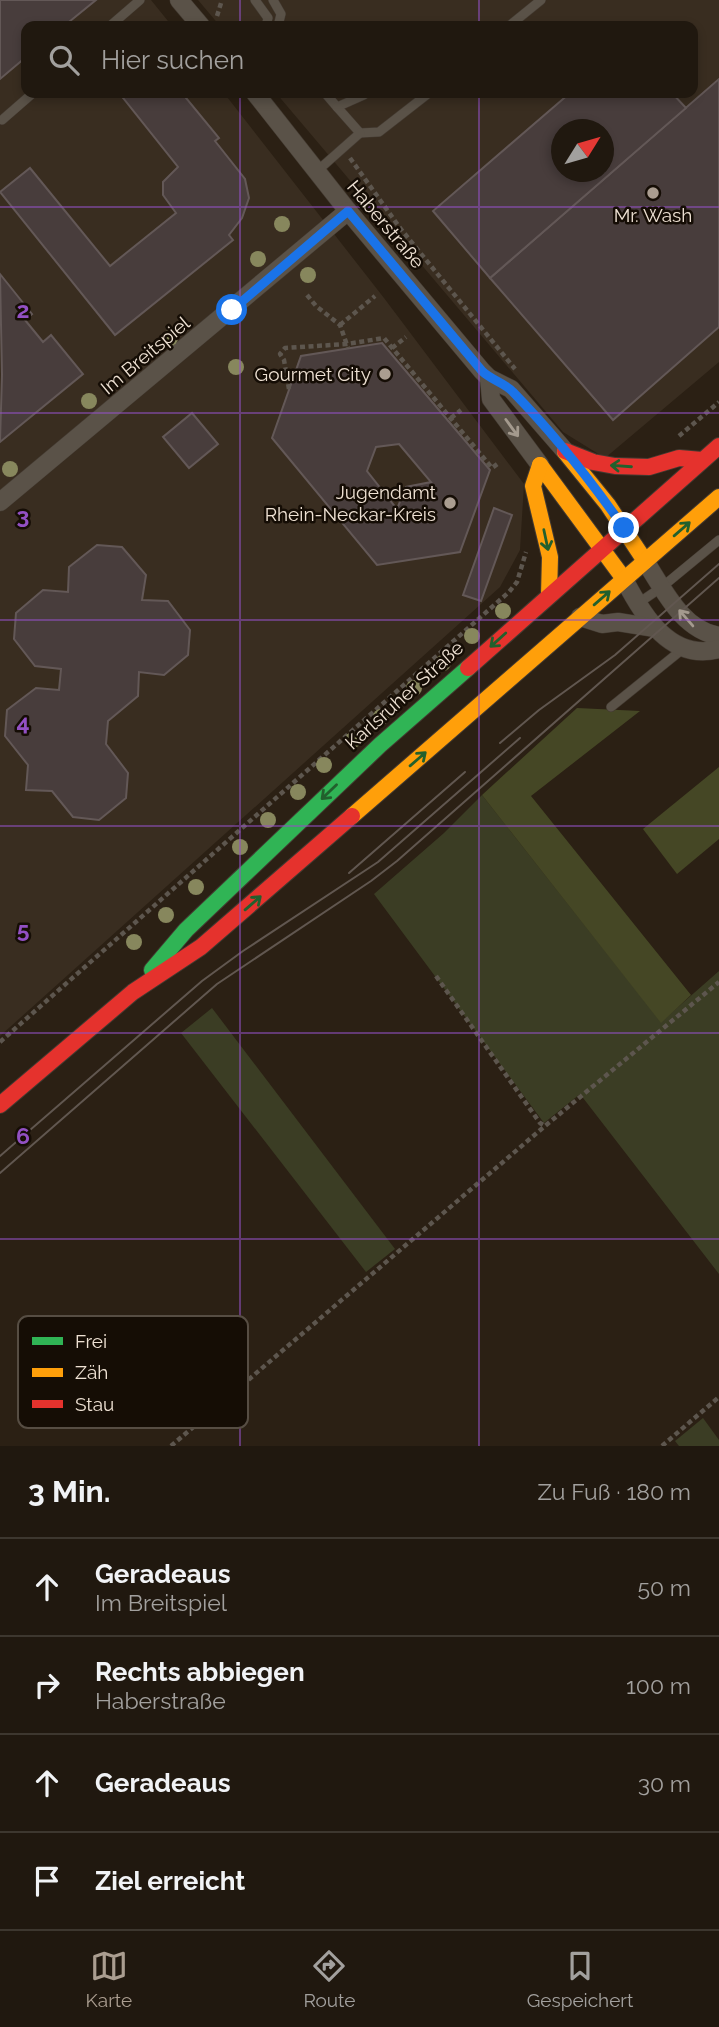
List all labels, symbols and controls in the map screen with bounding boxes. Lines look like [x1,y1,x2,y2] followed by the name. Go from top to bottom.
[21,21,698,98] search box
[45,41,83,79] icon: search
[101,45,244,75] text: Hier suchen
[551,119,614,182] north arrow
[343,176,429,272] street label: Haberstraße
[645,185,661,201] marker: Mr. Wash
[614,204,692,226] place label: Mr. Wash
[216,294,247,325] route start
[17,296,29,323] text: 2
[96,311,194,398] street label: Im Breitspiel
[255,363,371,385] place label: Gourmet City
[377,366,393,382] marker: Gourmet City
[504,418,519,437] one-way arrow
[610,459,633,472] one-way arrow
[265,481,437,525] place label: Jugendamt Rhein-Neckar-Kreis
[442,495,458,511] marker: Jugendamt Rhein-Neckar-Kreis
[17,502,29,529] text: 3
[608,512,639,543] route end
[673,521,691,537] one-way arrow
[540,528,554,551] one-way arrow
[593,590,611,606] one-way arrow
[678,609,694,627] one-way arrow
[489,632,507,648] one-way arrow
[340,636,468,754] street label: Karlsruher Straße
[16,709,30,736] text: 4
[409,751,427,767] one-way arrow
[321,784,338,801] one-way arrow
[243,895,261,911] one-way arrow
[17,916,30,943] text: 5
[16,1122,30,1149] text: 6
[18,1316,248,1428] legend
[75,1330,107,1352] text: Frei
[75,1361,108,1383] text: Zäh
[75,1393,114,1415] text: Stau
[28,1474,110,1509] text: 3 Min.
[538,1478,691,1505] text: Zu Fuß · 180 m
[95,1559,231,1589] text: Geradeaus
[28,1568,66,1606] icon: ahead
[637,1574,691,1601] text: 50 m
[95,1589,227,1616] text: Im Breitspiel
[95,1657,305,1687] text: Rechts abbiegen
[28,1666,66,1704] icon: right
[626,1672,691,1699] text: 100 m
[95,1687,226,1714] text: Haberstraße
[28,1764,66,1802] icon: ahead
[95,1768,231,1798] text: Geradeaus
[638,1770,691,1797] text: 30 m
[28,1862,66,1900] icon: arrive
[95,1866,245,1896] text: Ziel erreicht
[86,1947,132,2011] tab: Karte
[303,1947,355,2011] tab: Route
[527,1947,633,2011] tab: Gespeichert

